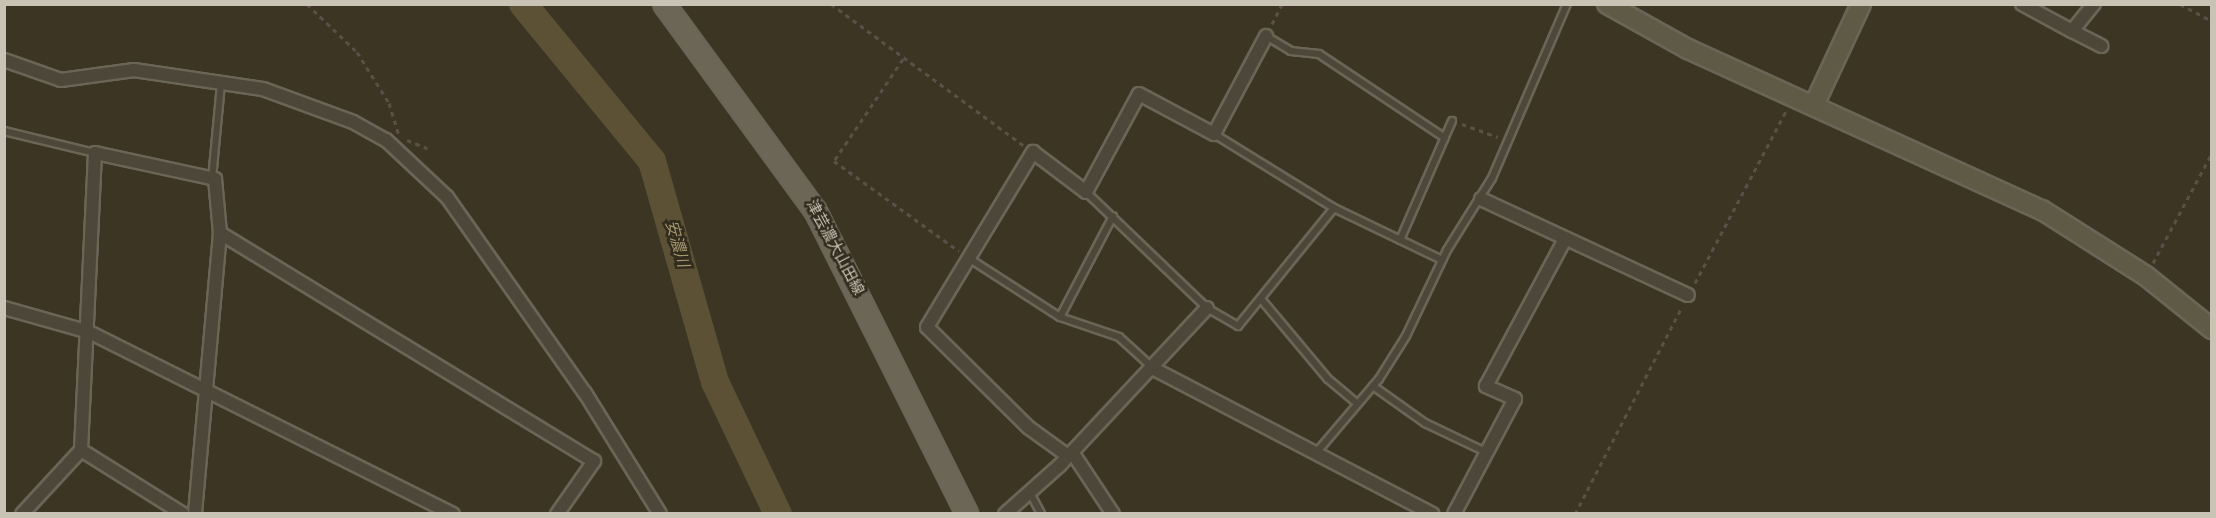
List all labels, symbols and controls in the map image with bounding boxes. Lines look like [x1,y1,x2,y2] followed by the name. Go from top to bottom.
[801,197,867,299] street label: 津芸濃大山田線
[660,218,692,270] water label: 安濃川

